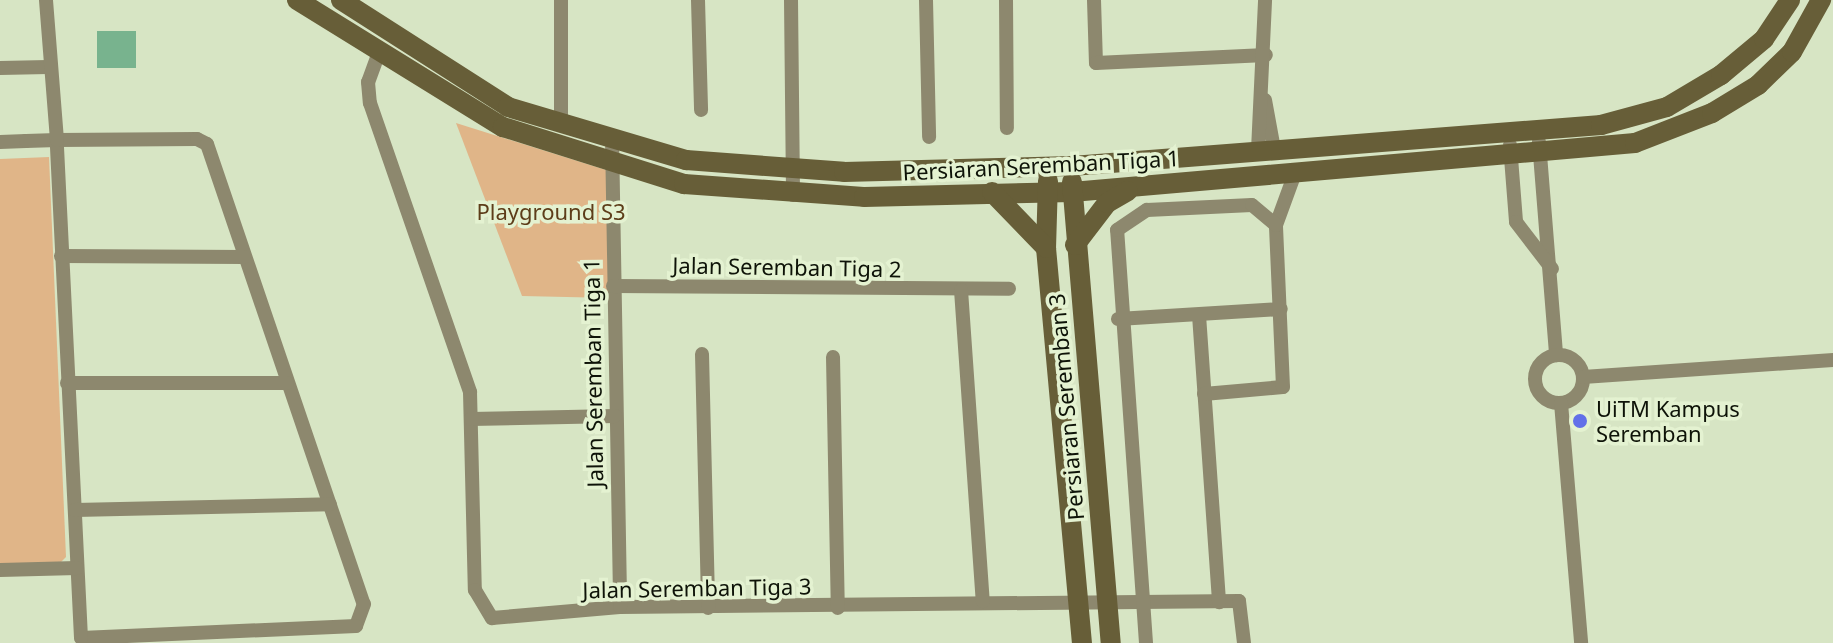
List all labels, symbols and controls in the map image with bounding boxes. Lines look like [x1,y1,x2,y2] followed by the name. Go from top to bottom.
[902,145,1180,185] street label: Persiaran Seremban Tiga 1
[476,199,626,225] park label: Playground S3
[672,252,902,282] street label: Jalan Seremban Tiga 2
[578,258,608,488] street label: Jalan Seremban Tiga 1
[1043,293,1089,521] street label: Persiaran Seremban 3
[1596,395,1740,446] place label: UiTM Kampus Seremban
[1571,412,1589,430] marker: UiTM Kampus Seremban
[582,573,812,603] street label: Jalan Seremban Tiga 3

